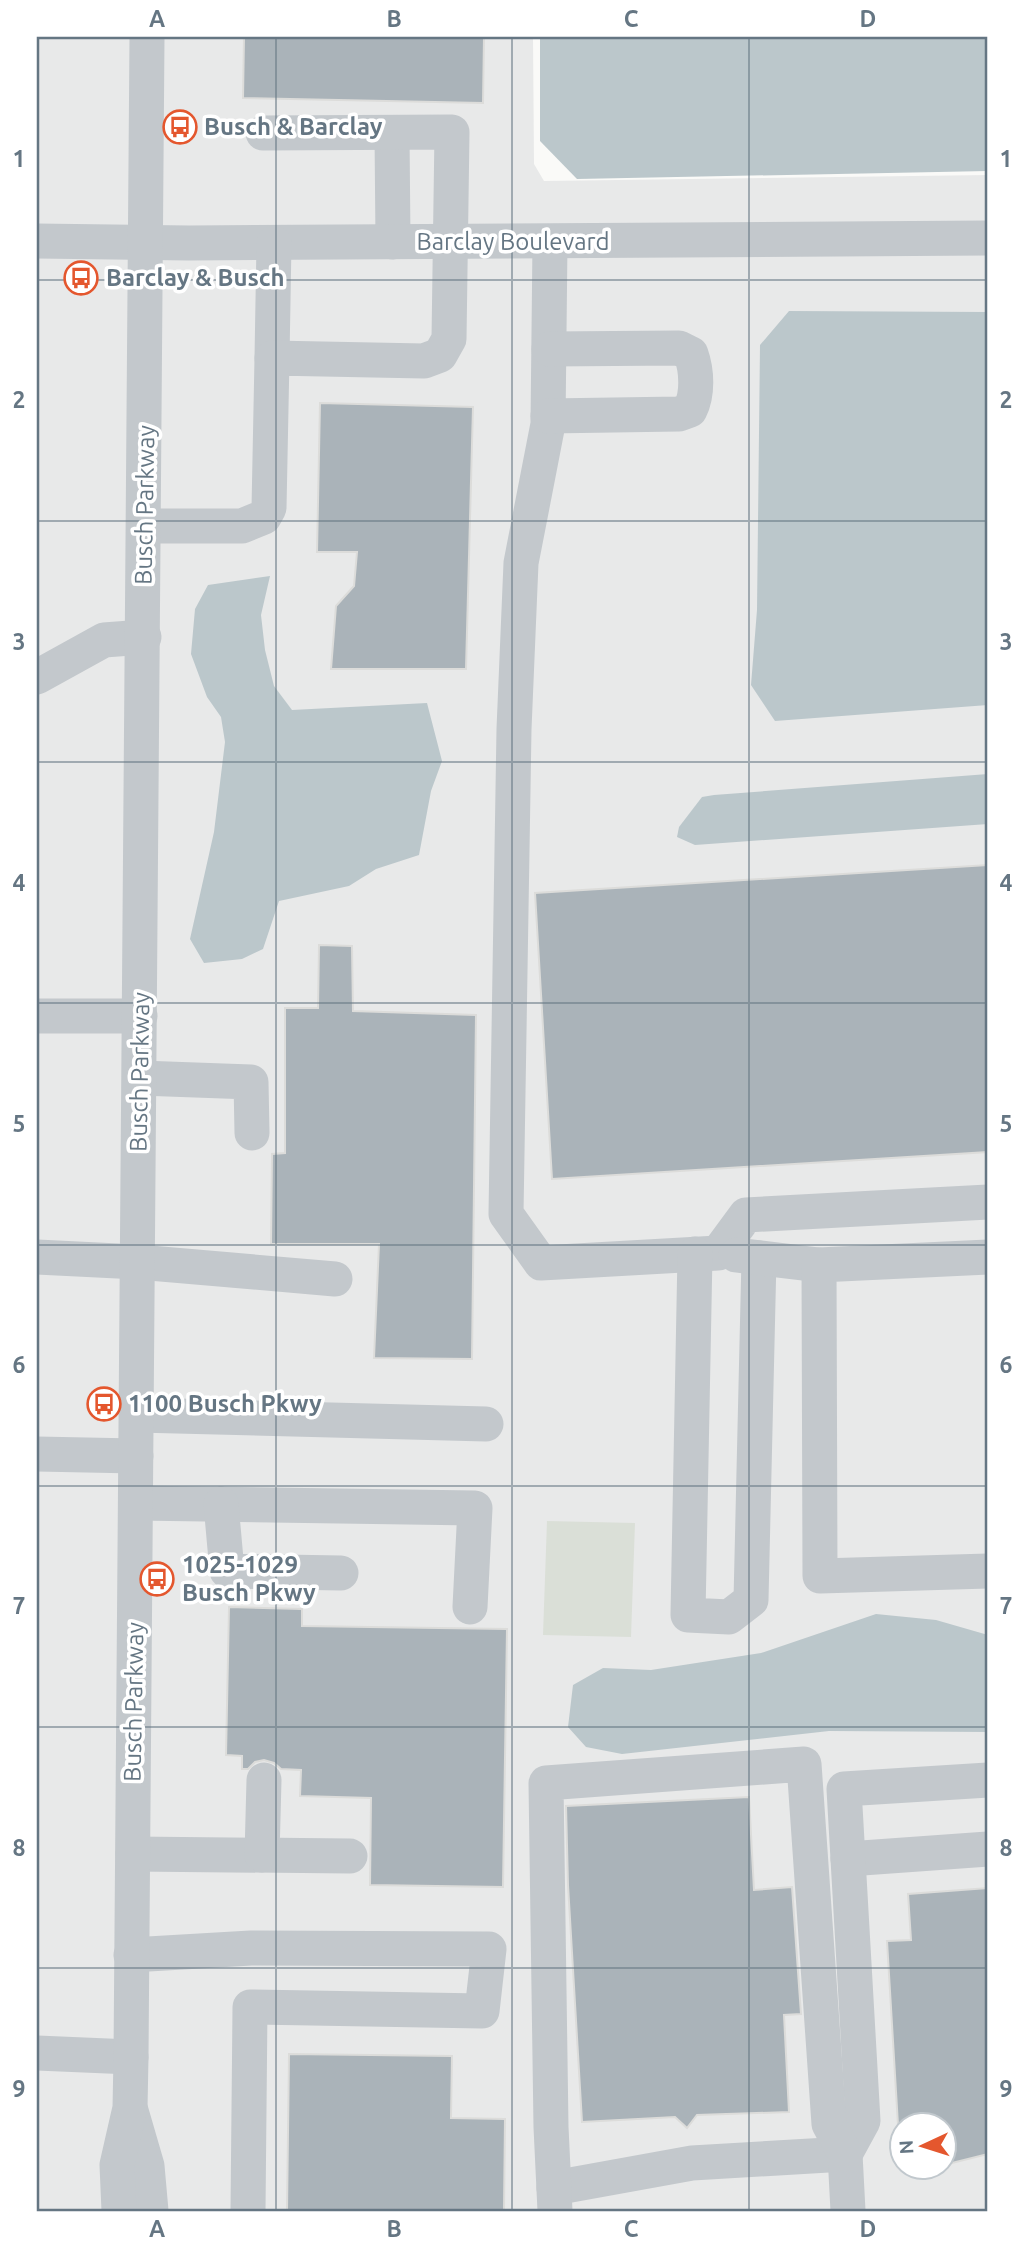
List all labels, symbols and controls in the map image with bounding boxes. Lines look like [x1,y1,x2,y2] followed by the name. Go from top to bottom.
[149,6,165,31] text: A
[386,6,402,31] text: B
[624,6,639,31] text: C
[860,6,876,31] text: D
[161,108,199,146] bus stop icon: Busch & Barclay
[204,113,383,140] place label: Busch & Barclay
[13,146,25,171] text: 1
[1000,146,1012,171] text: 1
[416,228,610,255] street label: Barclay Boulevard
[62,259,100,297] bus stop icon: Barclay & Busch
[106,264,285,291] place label: Barclay & Busch
[13,387,25,412] text: 2
[1000,387,1012,412] text: 2
[130,424,159,585] street label: Busch Parkway
[13,629,25,654] text: 3
[1000,629,1012,654] text: 3
[13,870,26,895] text: 4
[1000,870,1013,895] text: 4
[125,991,154,1152] street label: Busch Parkway
[13,1111,25,1136] text: 5
[1000,1111,1012,1136] text: 5
[13,1352,26,1377] text: 6
[1000,1352,1013,1377] text: 6
[85,1385,123,1423] bus stop icon: 1100 Busch Pkwy
[128,1390,322,1417] place label: 1100 Busch Pkwy
[182,1551,316,1606] place label: 1025-1029 Busch Pkwy
[138,1560,176,1598] bus stop icon: 1025-1029 Busch Pkwy
[13,1593,25,1618] text: 7
[1000,1593,1012,1618] text: 7
[119,1621,148,1782] street label: Busch Parkway
[13,1835,25,1860] text: 8
[1000,1835,1012,1860] text: 8
[13,2076,25,2101] text: 9
[1000,2076,1012,2101] text: 9
[888,2112,958,2182] north arrow
[895,2139,918,2155] text: N
[149,2216,165,2241] text: A
[386,2216,402,2241] text: B
[624,2216,639,2241] text: C
[860,2216,876,2241] text: D

